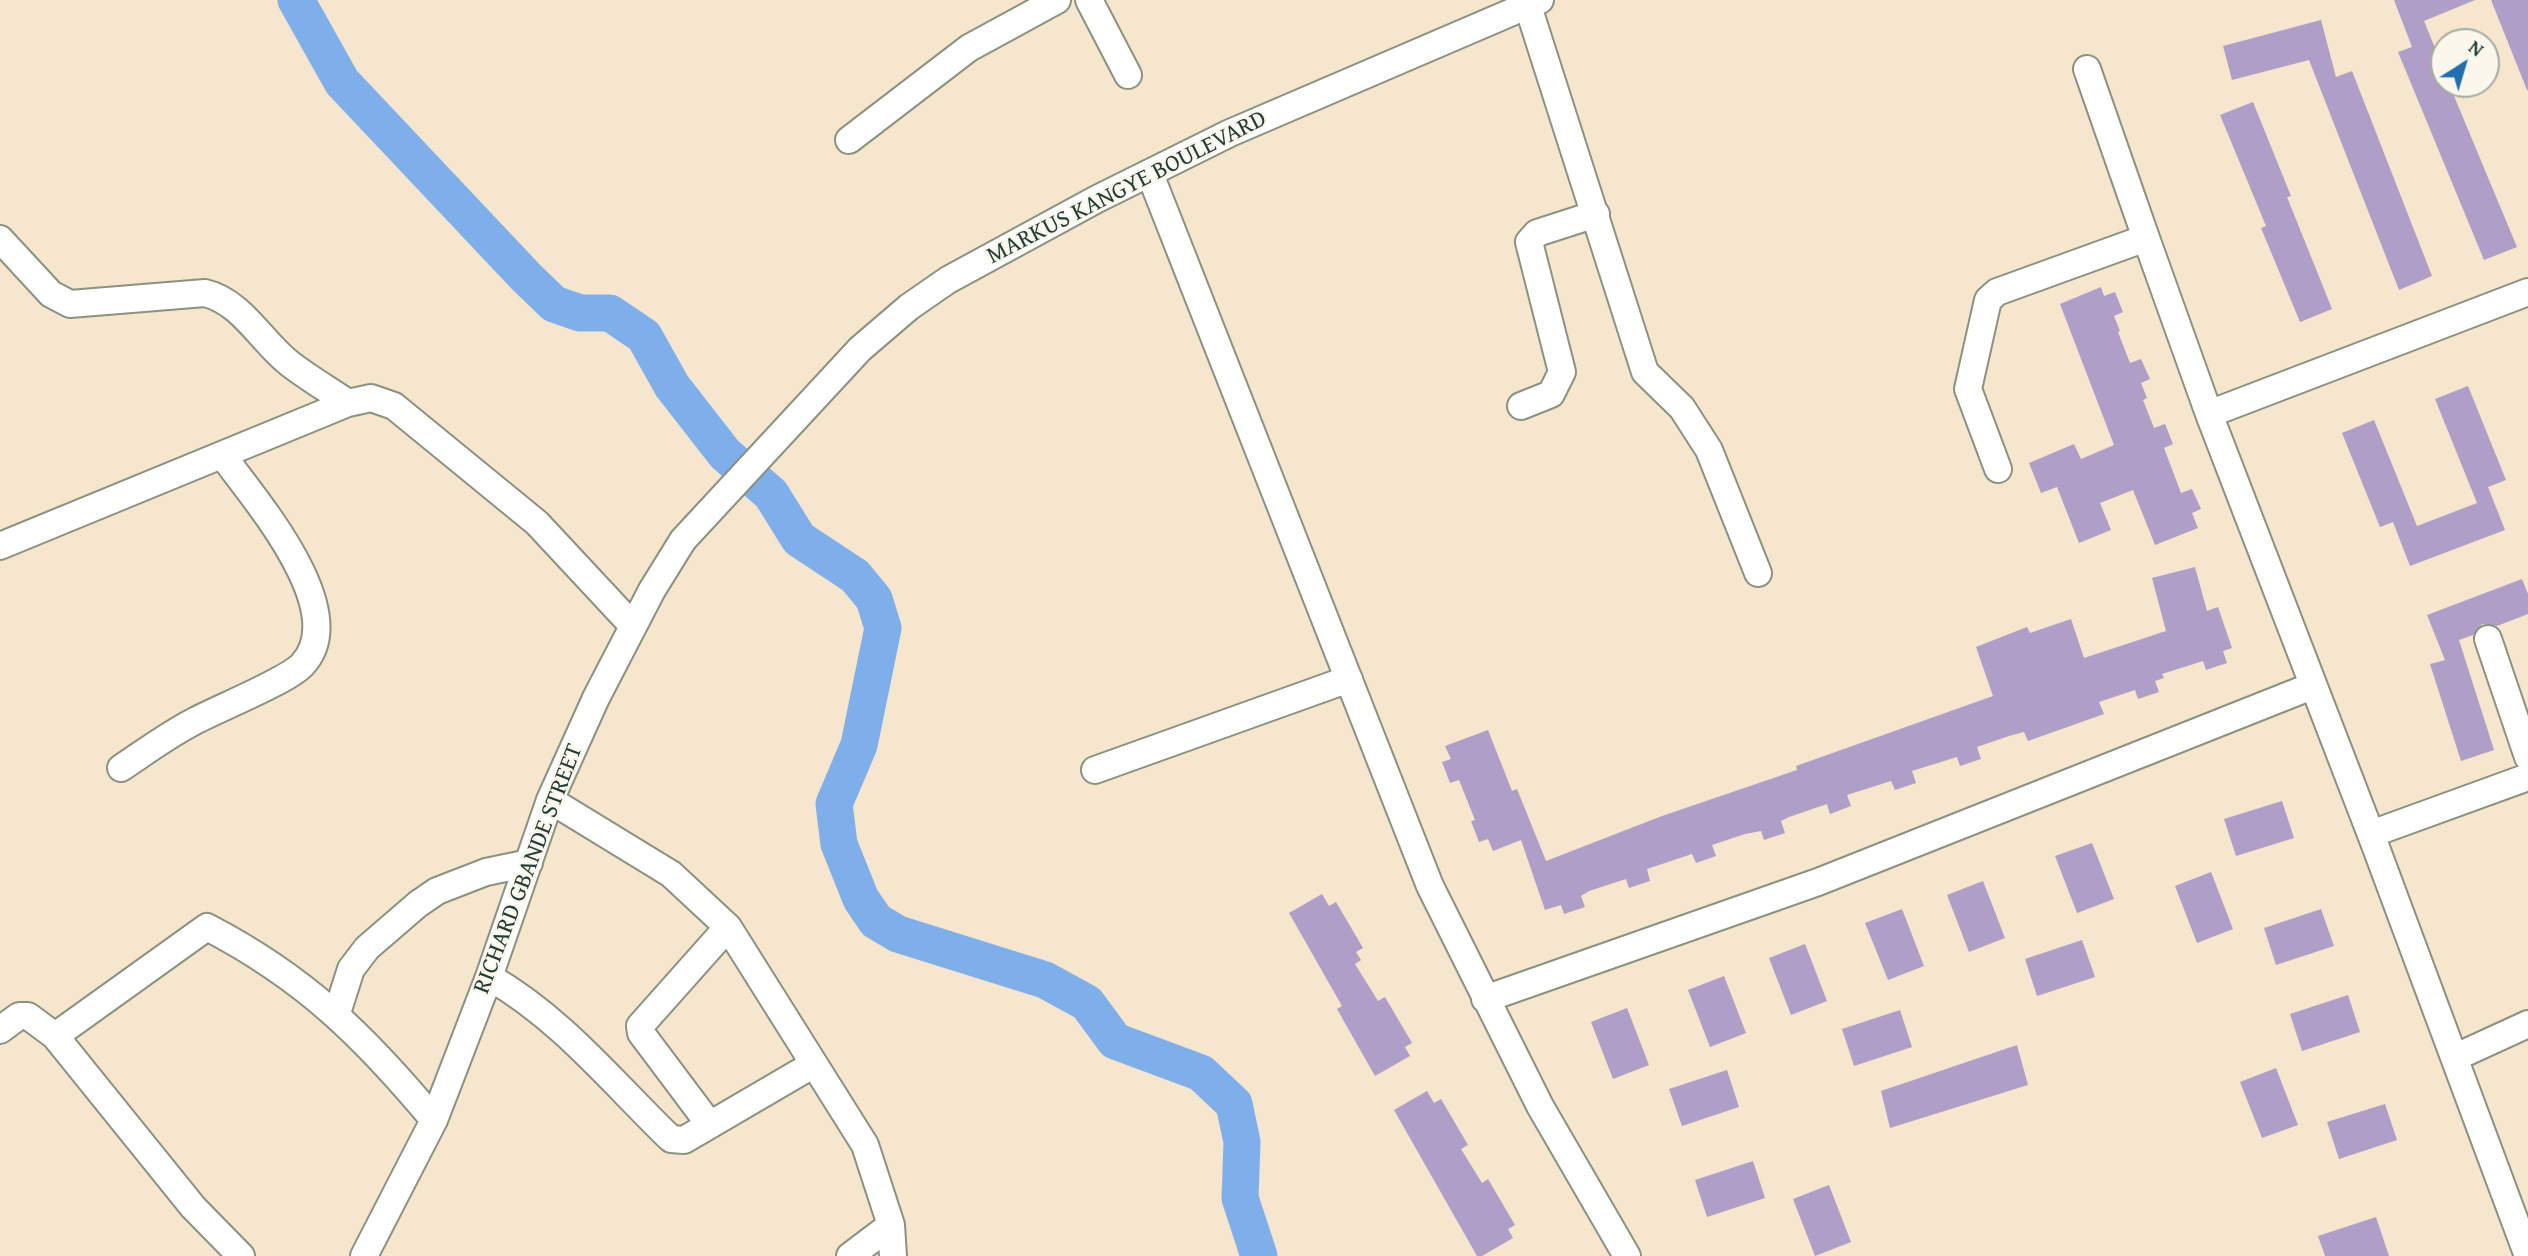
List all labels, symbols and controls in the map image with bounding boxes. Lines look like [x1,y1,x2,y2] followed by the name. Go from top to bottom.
[2430,28,2500,98] north arrow
[2463,33,2490,63] text: N
[983,105,1271,271] street label: MARKUS KANGYE BOULEVARD
[468,740,590,998] street label: RICHARD GBANDE STREET

